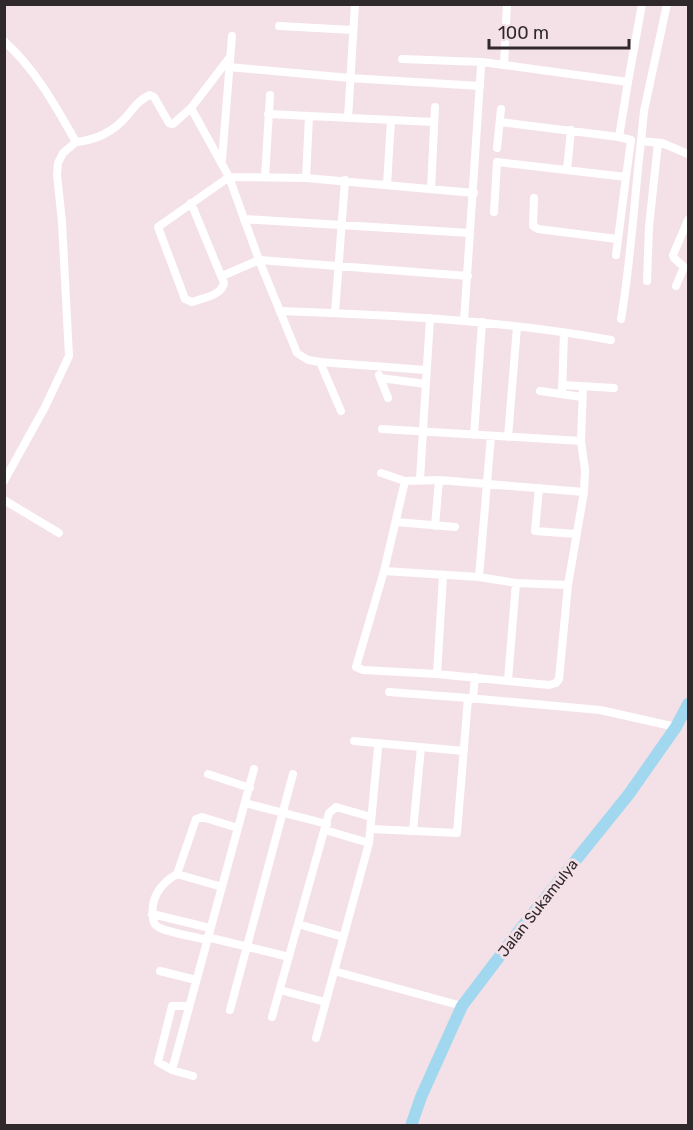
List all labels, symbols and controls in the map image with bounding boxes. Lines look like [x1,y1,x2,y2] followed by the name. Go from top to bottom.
[489,12,628,50] scale bar
[498,22,549,44] text: 100 m
[494,856,582,960] street label: Jalan Sukamulya

